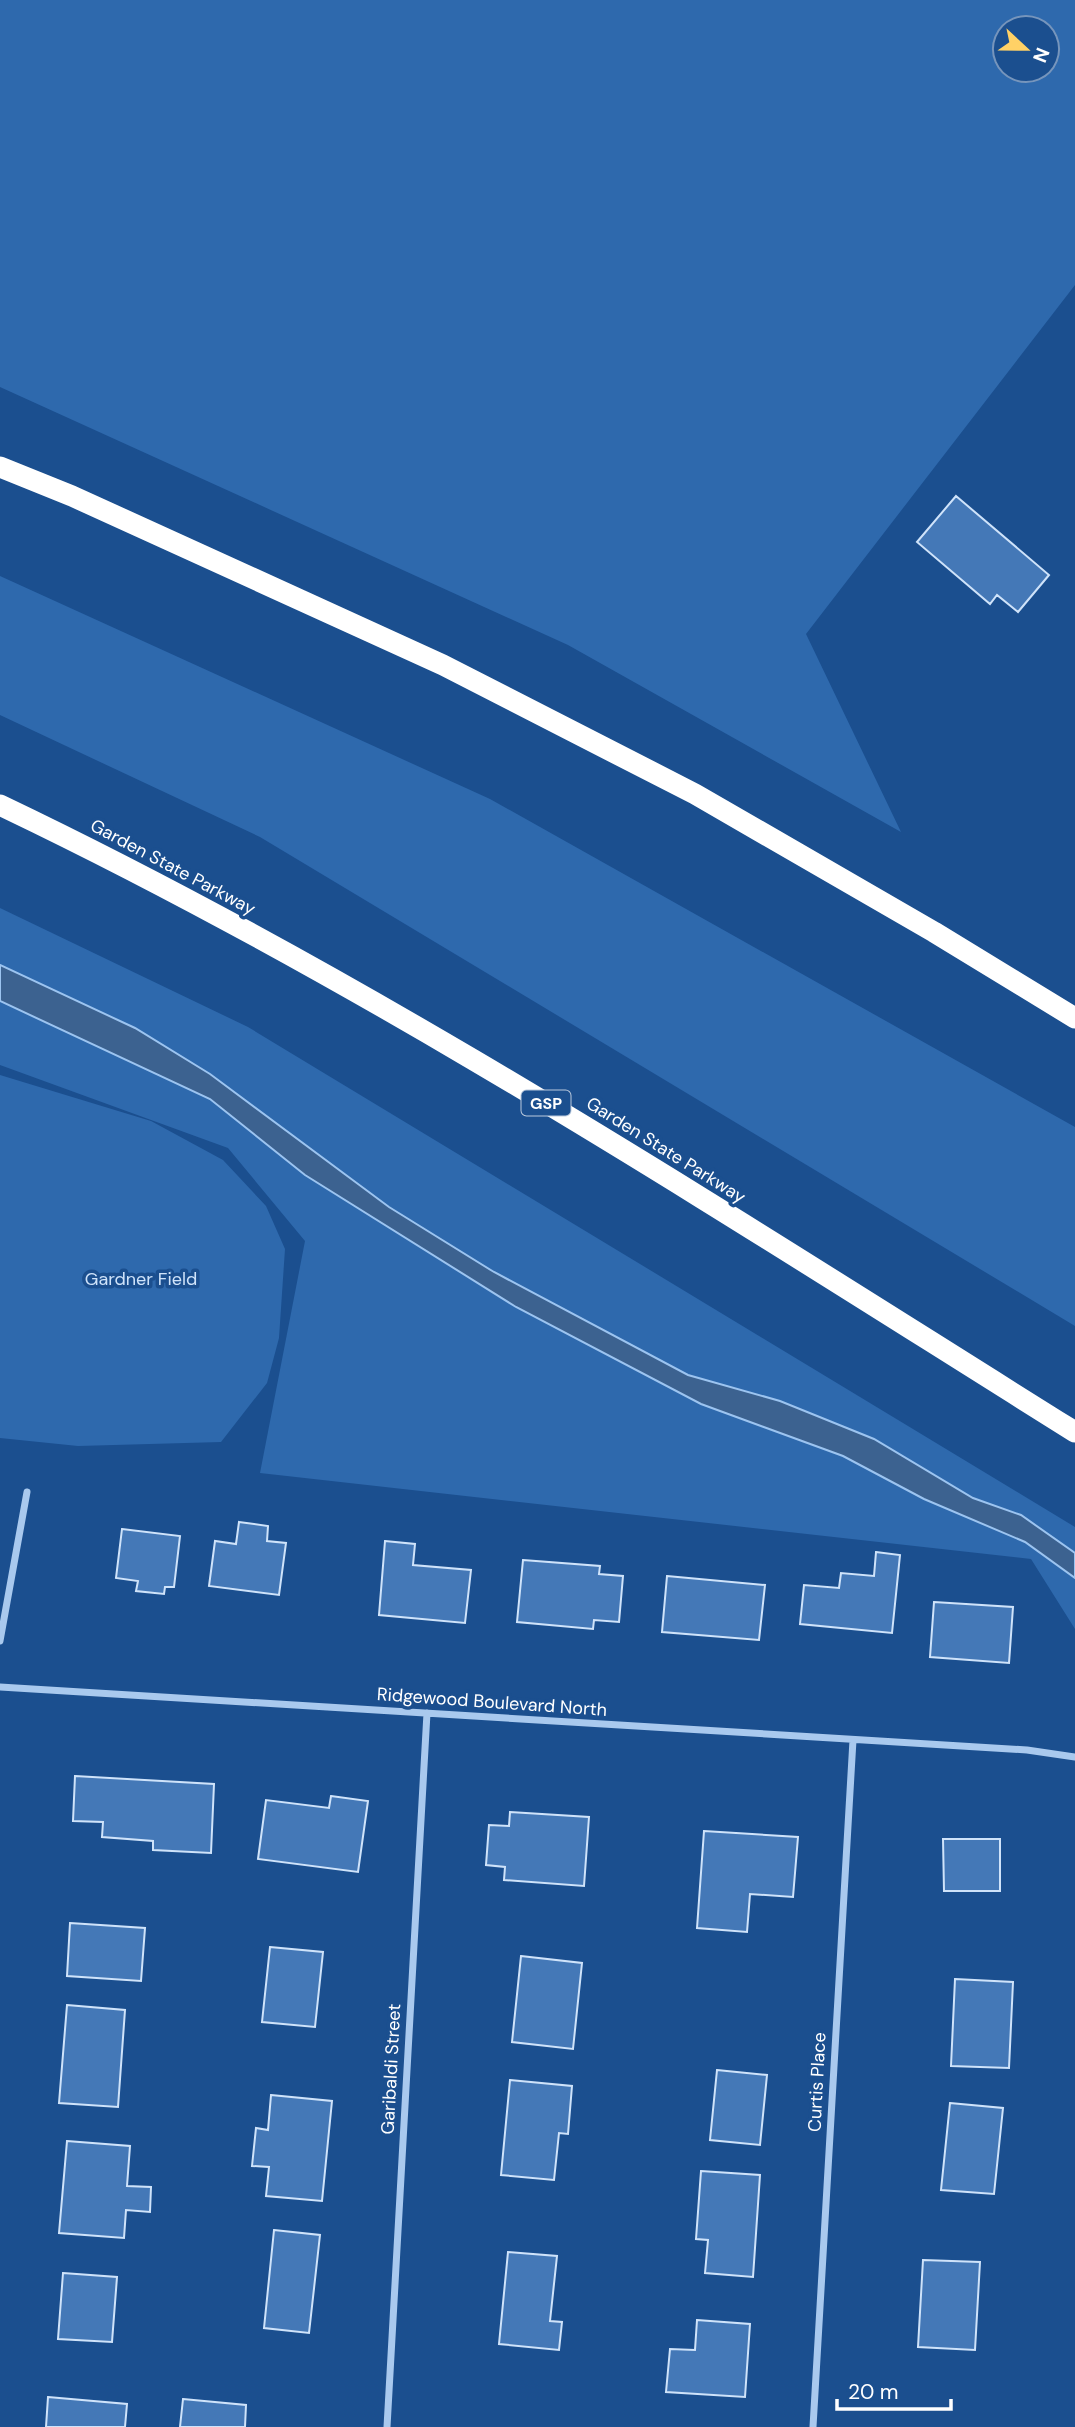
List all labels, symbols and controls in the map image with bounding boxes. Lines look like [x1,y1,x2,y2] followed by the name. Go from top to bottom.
[991,14,1061,84] north arrow
[1027,44,1055,66] text: N
[86,813,260,921] street label: Garden State Parkway
[522,1091,570,1116] road number: GSP
[582,1091,750,1209] street label: Garden State Parkway
[85,1267,197,1291] park label: Gardner Field
[376,1682,608,1722] street label: Ridgewood Boulevard North
[376,2003,406,2135] street label: Garibaldi Street
[802,2032,832,2132] street label: Curtis Place
[837,2368,951,2412] scale bar
[848,2378,899,2406] text: 20 m

